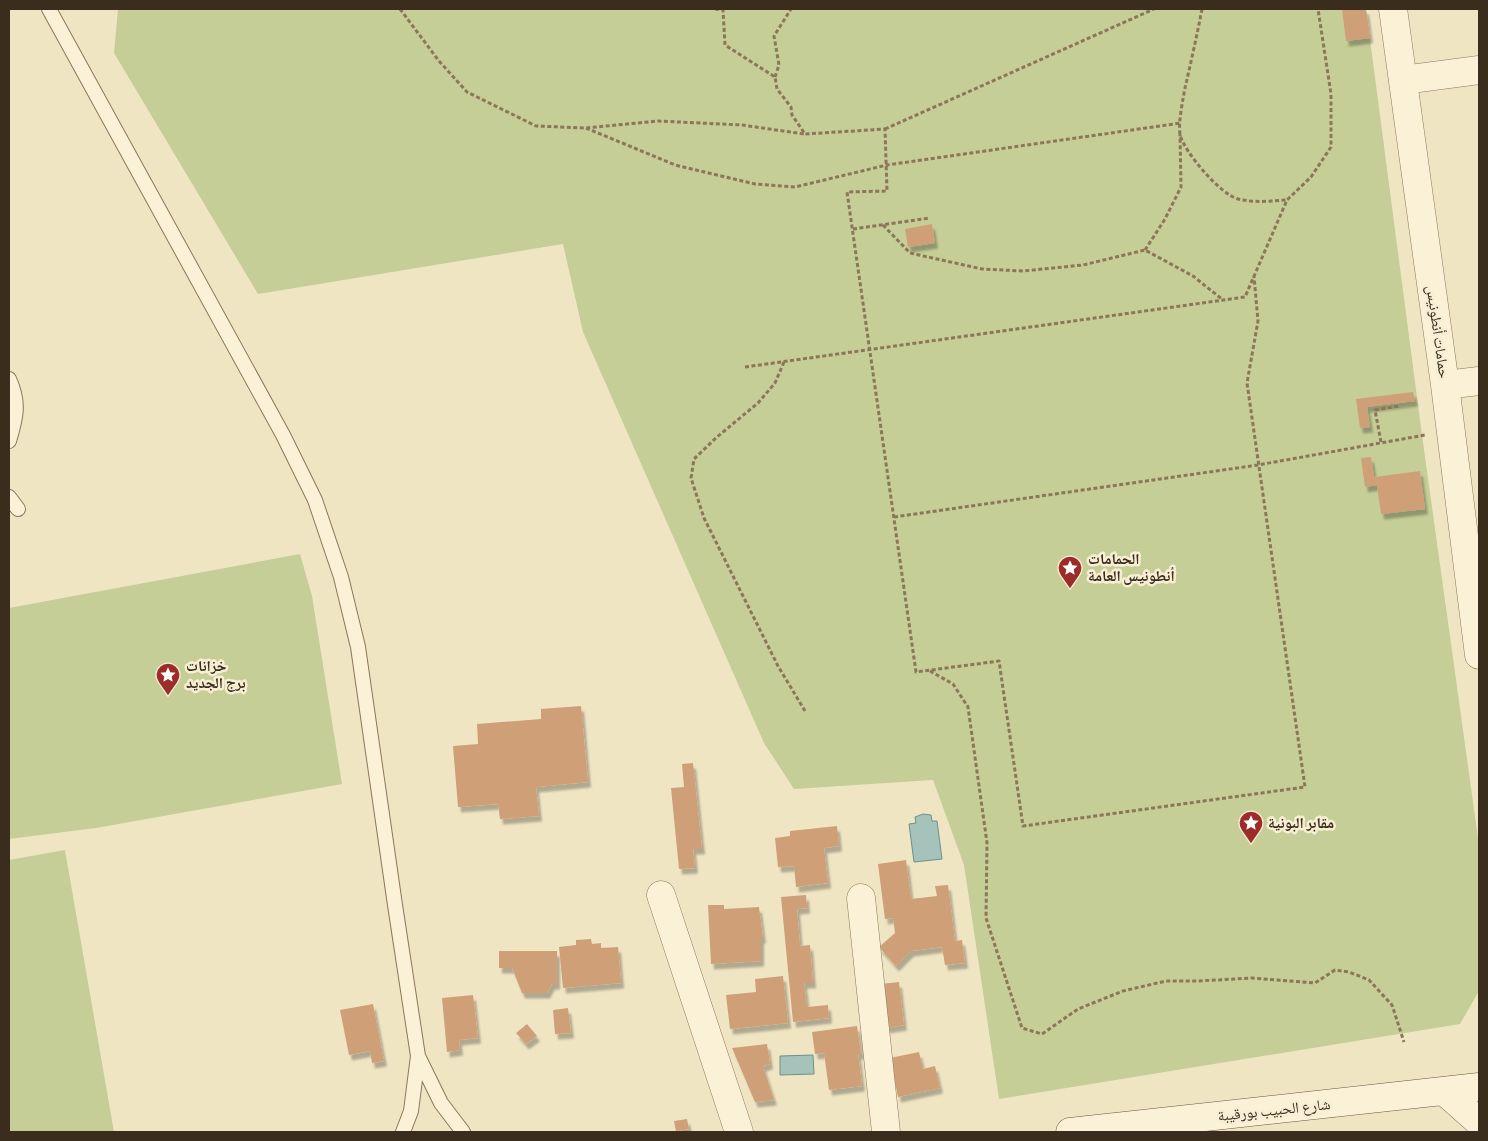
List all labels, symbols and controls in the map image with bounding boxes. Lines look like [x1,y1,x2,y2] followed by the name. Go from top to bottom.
[1422,284,1453,380] street label: حمامات أنطونيس
[1088,550,1175,585] place label: الحمامات أنطونيس العامة
[1057,555,1083,589] place icon: الحمامات أنطونيس العامة
[186,657,246,692] place label: خزانات برج الجديد
[155,662,181,696] place icon: خزانات برج الجديد
[1238,810,1264,844] place icon: مقابر البونية
[1268,814,1334,832] place label: مقابر البونية
[1217,1095,1331,1126] street label: شارع الحبيب بورقيبة

